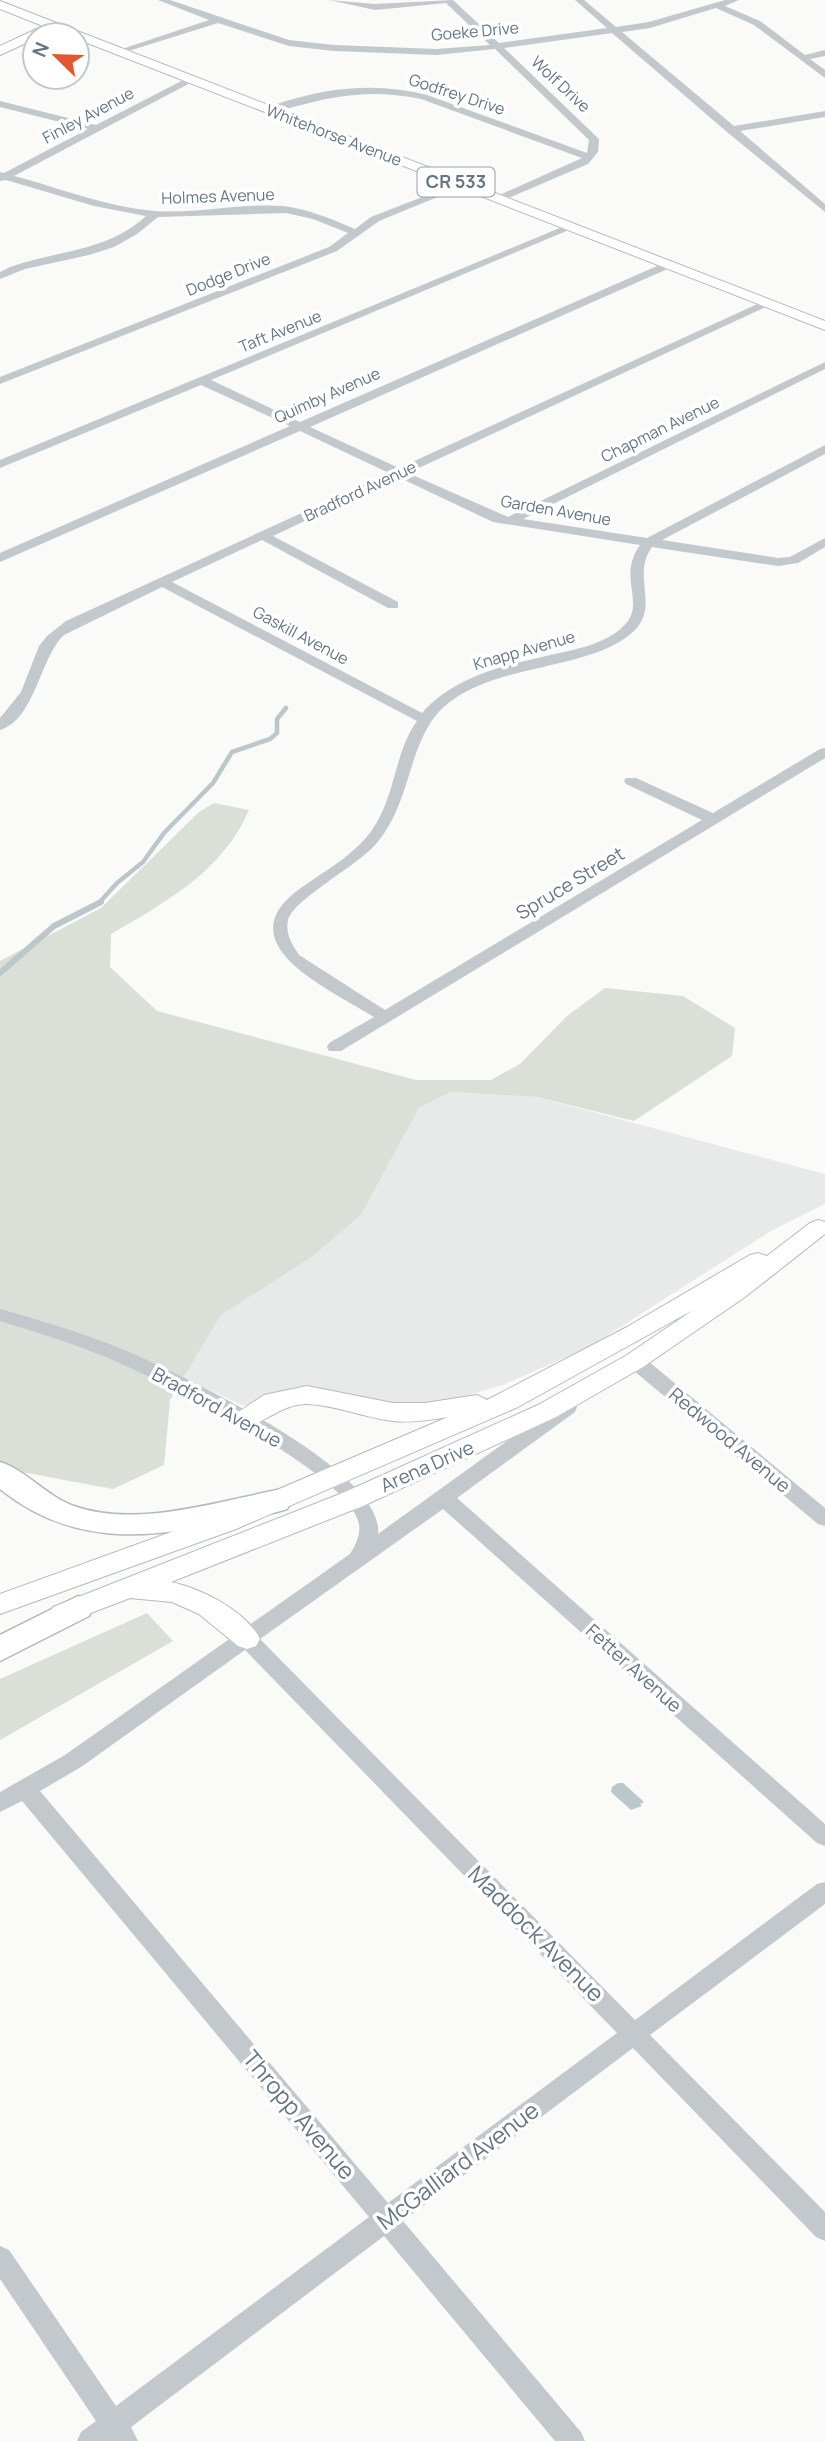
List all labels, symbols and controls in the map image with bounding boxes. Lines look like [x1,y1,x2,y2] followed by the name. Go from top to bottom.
[430,16,520,46] street label: Goeke Drive
[21,21,91,91] north arrow
[26,38,55,61] text: N
[527,51,595,117] street label: Wolf Drive
[406,68,508,120] street label: Godfrey Drive
[38,82,138,148] street label: Finley Avenue
[263,99,405,171] street label: Whitehorse Avenue
[418,168,494,196] road number: CR 533
[161,183,275,209] street label: Holmes Avenue
[183,247,273,301] street label: Dodge Drive
[235,304,325,358] street label: Taft Avenue
[271,362,383,428] street label: Quimby Avenue
[597,391,723,467] street label: Chapman Avenue
[300,455,420,527] street label: Bradford Avenue
[499,489,613,531] street label: Garden Avenue
[249,600,353,670] street label: Gaskill Avenue
[471,625,577,675] street label: Knapp Avenue
[511,840,629,926] street label: Spruce Street
[148,1361,286,1453] street label: Bradford Avenue
[664,1381,796,1499] street label: Redwood Avenue
[376,1434,478,1498] street label: Arena Drive
[580,1618,688,1718] street label: Fetter Avenue
[462,1858,612,2008] street label: Maddock Avenue
[236,2043,363,2186] street label: Thropp Avenue
[370,2094,545,2237] street label: McGalliard Avenue

